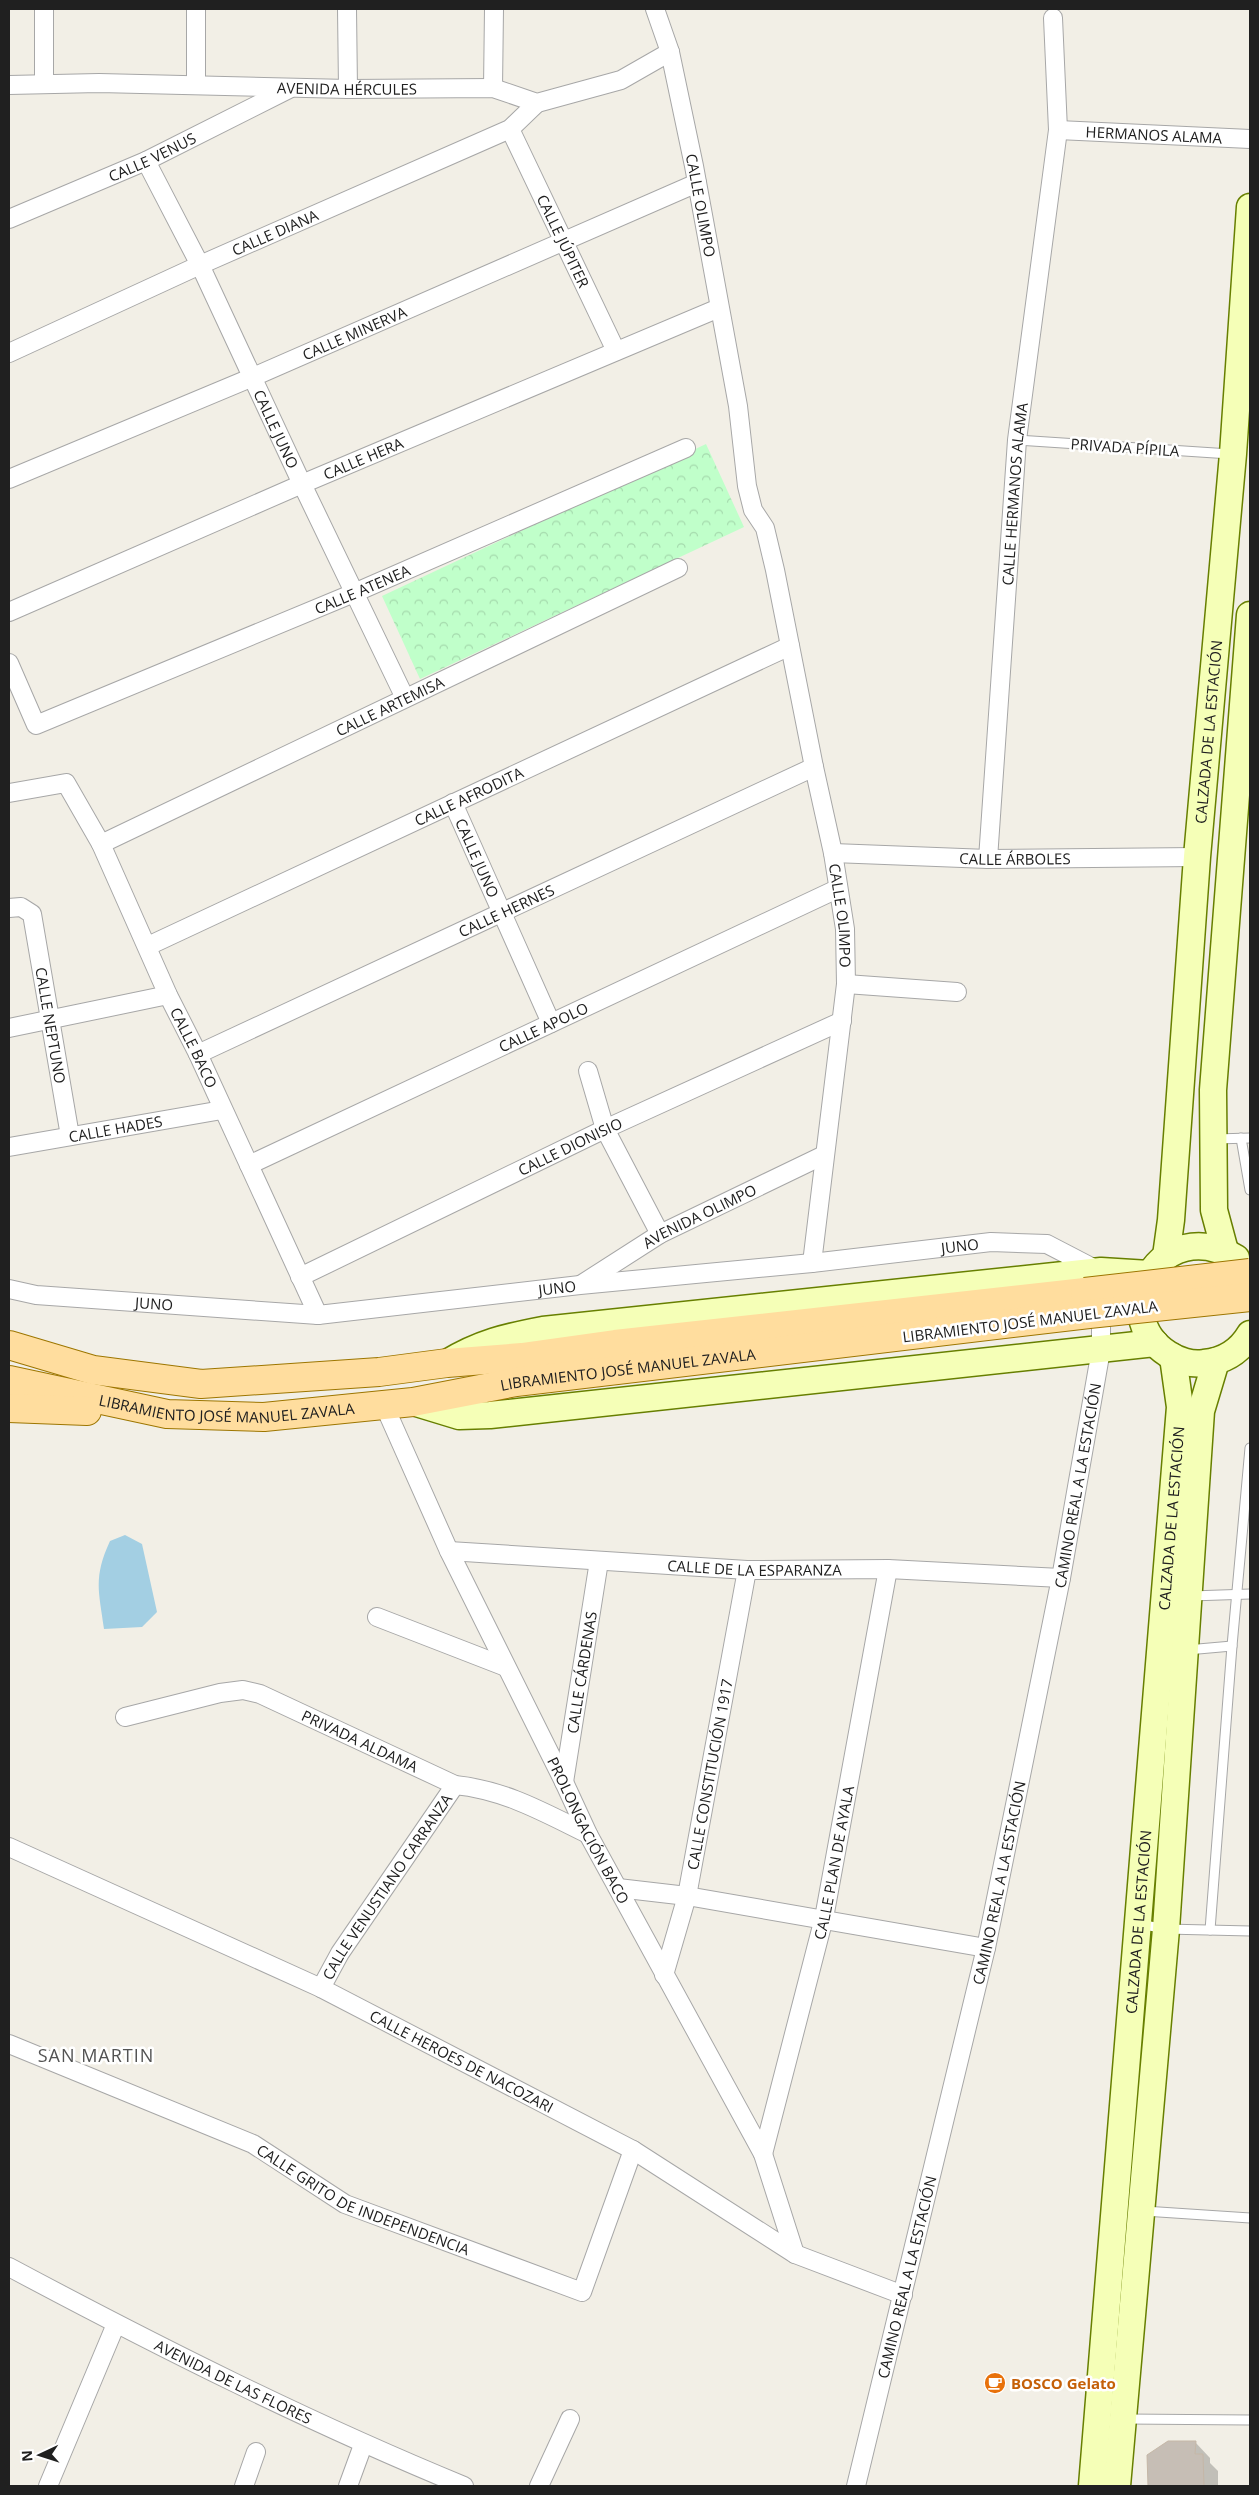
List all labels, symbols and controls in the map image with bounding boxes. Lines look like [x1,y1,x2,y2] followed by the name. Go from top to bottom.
[277,77,417,99] street label: AVENIDA HÉRCULES
[1085,121,1223,148] street label: HERMANOS ALAMA
[105,128,199,186] street label: CALLE VENUS
[682,152,720,259] street label: CALLE OLIMPO
[533,191,595,291] street label: CALLE JÚPITER
[229,204,322,260] street label: CALLE DIANA
[299,301,410,364] street label: CALLE MINERVA
[249,386,303,472] street label: CALLE JUNO
[997,401,1032,586] street label: CALLE HERMANOS ALAMA
[320,432,407,484] street label: CALLE HERA
[1070,433,1181,461] street label: PRIVADA PÍPILA
[311,560,414,618] street label: CALLE ATENEA
[1190,639,1226,825] street label: CALZADA DE LA ESTACIÓN
[332,671,448,740] street label: CALLE ARTEMISA
[411,762,527,830] street label: CALLE AFRODITA
[451,815,504,901] street label: CALLE JUNO
[959,848,1071,869] street label: CALLE ÁRBOLES
[825,862,856,968] street label: CALLE OLIMPO
[455,880,557,941] street label: CALLE HERNES
[31,966,71,1085] street label: CALLE NEPTUNO
[495,997,591,1056] street label: CALLE APOLO
[166,1004,222,1091] street label: CALLE BACO
[67,1111,164,1146] street label: CALLE HADES
[515,1113,625,1180] street label: CALLE DIONISIO
[639,1179,759,1253] street label: AVENIDA OLIMPO
[938,1234,980,1258] street label: JUNO
[535,1276,577,1300] street label: JUNO
[132,1292,174,1315] street label: JUNO
[901,1295,1159,1347] street label: LIBRAMIENTO JOSÉ MANUEL ZAVALA
[498,1344,757,1395] street label: LIBRAMIENTO JOSÉ MANUEL ZAVALA
[1049,1381,1105,1590] street label: CAMINO REAL A LA ESTACIÓN
[97,1390,356,1427] street label: LIBRAMIENTO JOSÉ MANUEL ZAVALA
[1153,1425,1188,1611] street label: CALZADA DE LA ESTACIÓN
[667,1555,842,1580] street label: CALLE DE LA ESPARANZA
[562,1610,601,1735] street label: CALLE CÁRDENAS
[682,1677,737,1872] street label: CALLE CONSTITUCIÓN 1917
[299,1705,422,1777] street label: PRIVADA ALDAMA
[543,1753,634,1907] street label: PROLONGACIÓN BACO
[967,1779,1030,1987] street label: CAMINO REAL A LA ESTACIÓN
[809,1783,858,1942] street label: CALLE PLAN DE AYALA
[317,1789,456,1983] street label: CALLE VENUSTIANO CARRANZA
[1121,1829,1155,2015] street label: CALZADA DE LA ESTACIÓN
[366,2005,557,2117] street label: CALLE HEROES DE NACOZARI
[38,2043,154,2067] district label: SAN MARTIN
[253,2139,473,2260] street label: CALLE GRITO DE INDEPENDENCIA
[872,2174,941,2380] street label: CAMINO REAL A LA ESTACIÓN
[152,2335,315,2428] street label: AVENIDA DE LAS FLORES
[983,2371,1007,2395] cafe icon: BOSCO Gelato
[1011,2373,1116,2393] place label: BOSCO Gelato
[15,2430,65,2480] north arrow
[17,2450,36,2462] text: N

